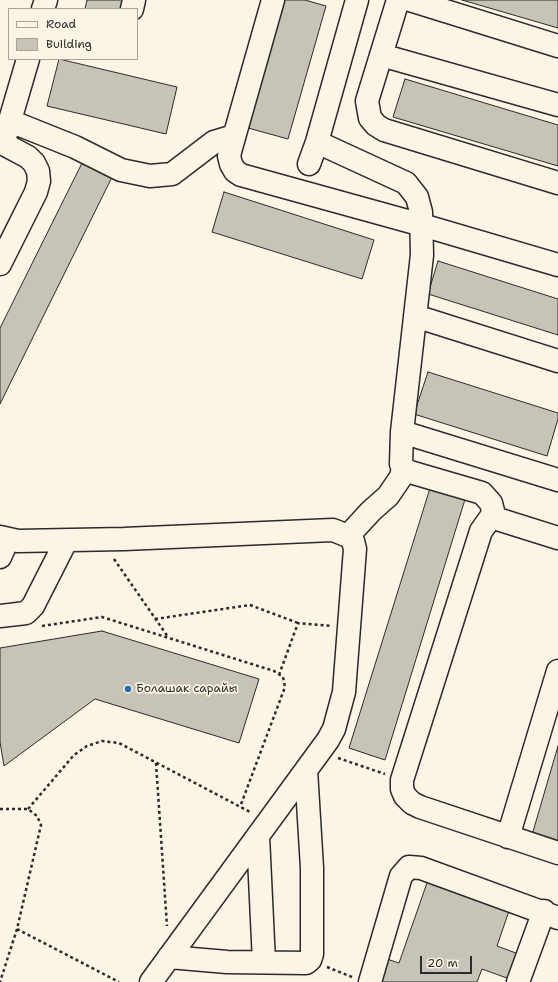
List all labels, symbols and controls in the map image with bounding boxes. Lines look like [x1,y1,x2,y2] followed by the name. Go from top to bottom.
[8,8,138,60] legend
[46,16,76,32] text: Road
[46,36,92,52] text: Building
[136,682,238,696] place label: Болашак сарайы
[123,684,133,694] marker: Болашак сарайы
[422,948,474,974] scale bar
[427,955,458,971] text: 20 m

